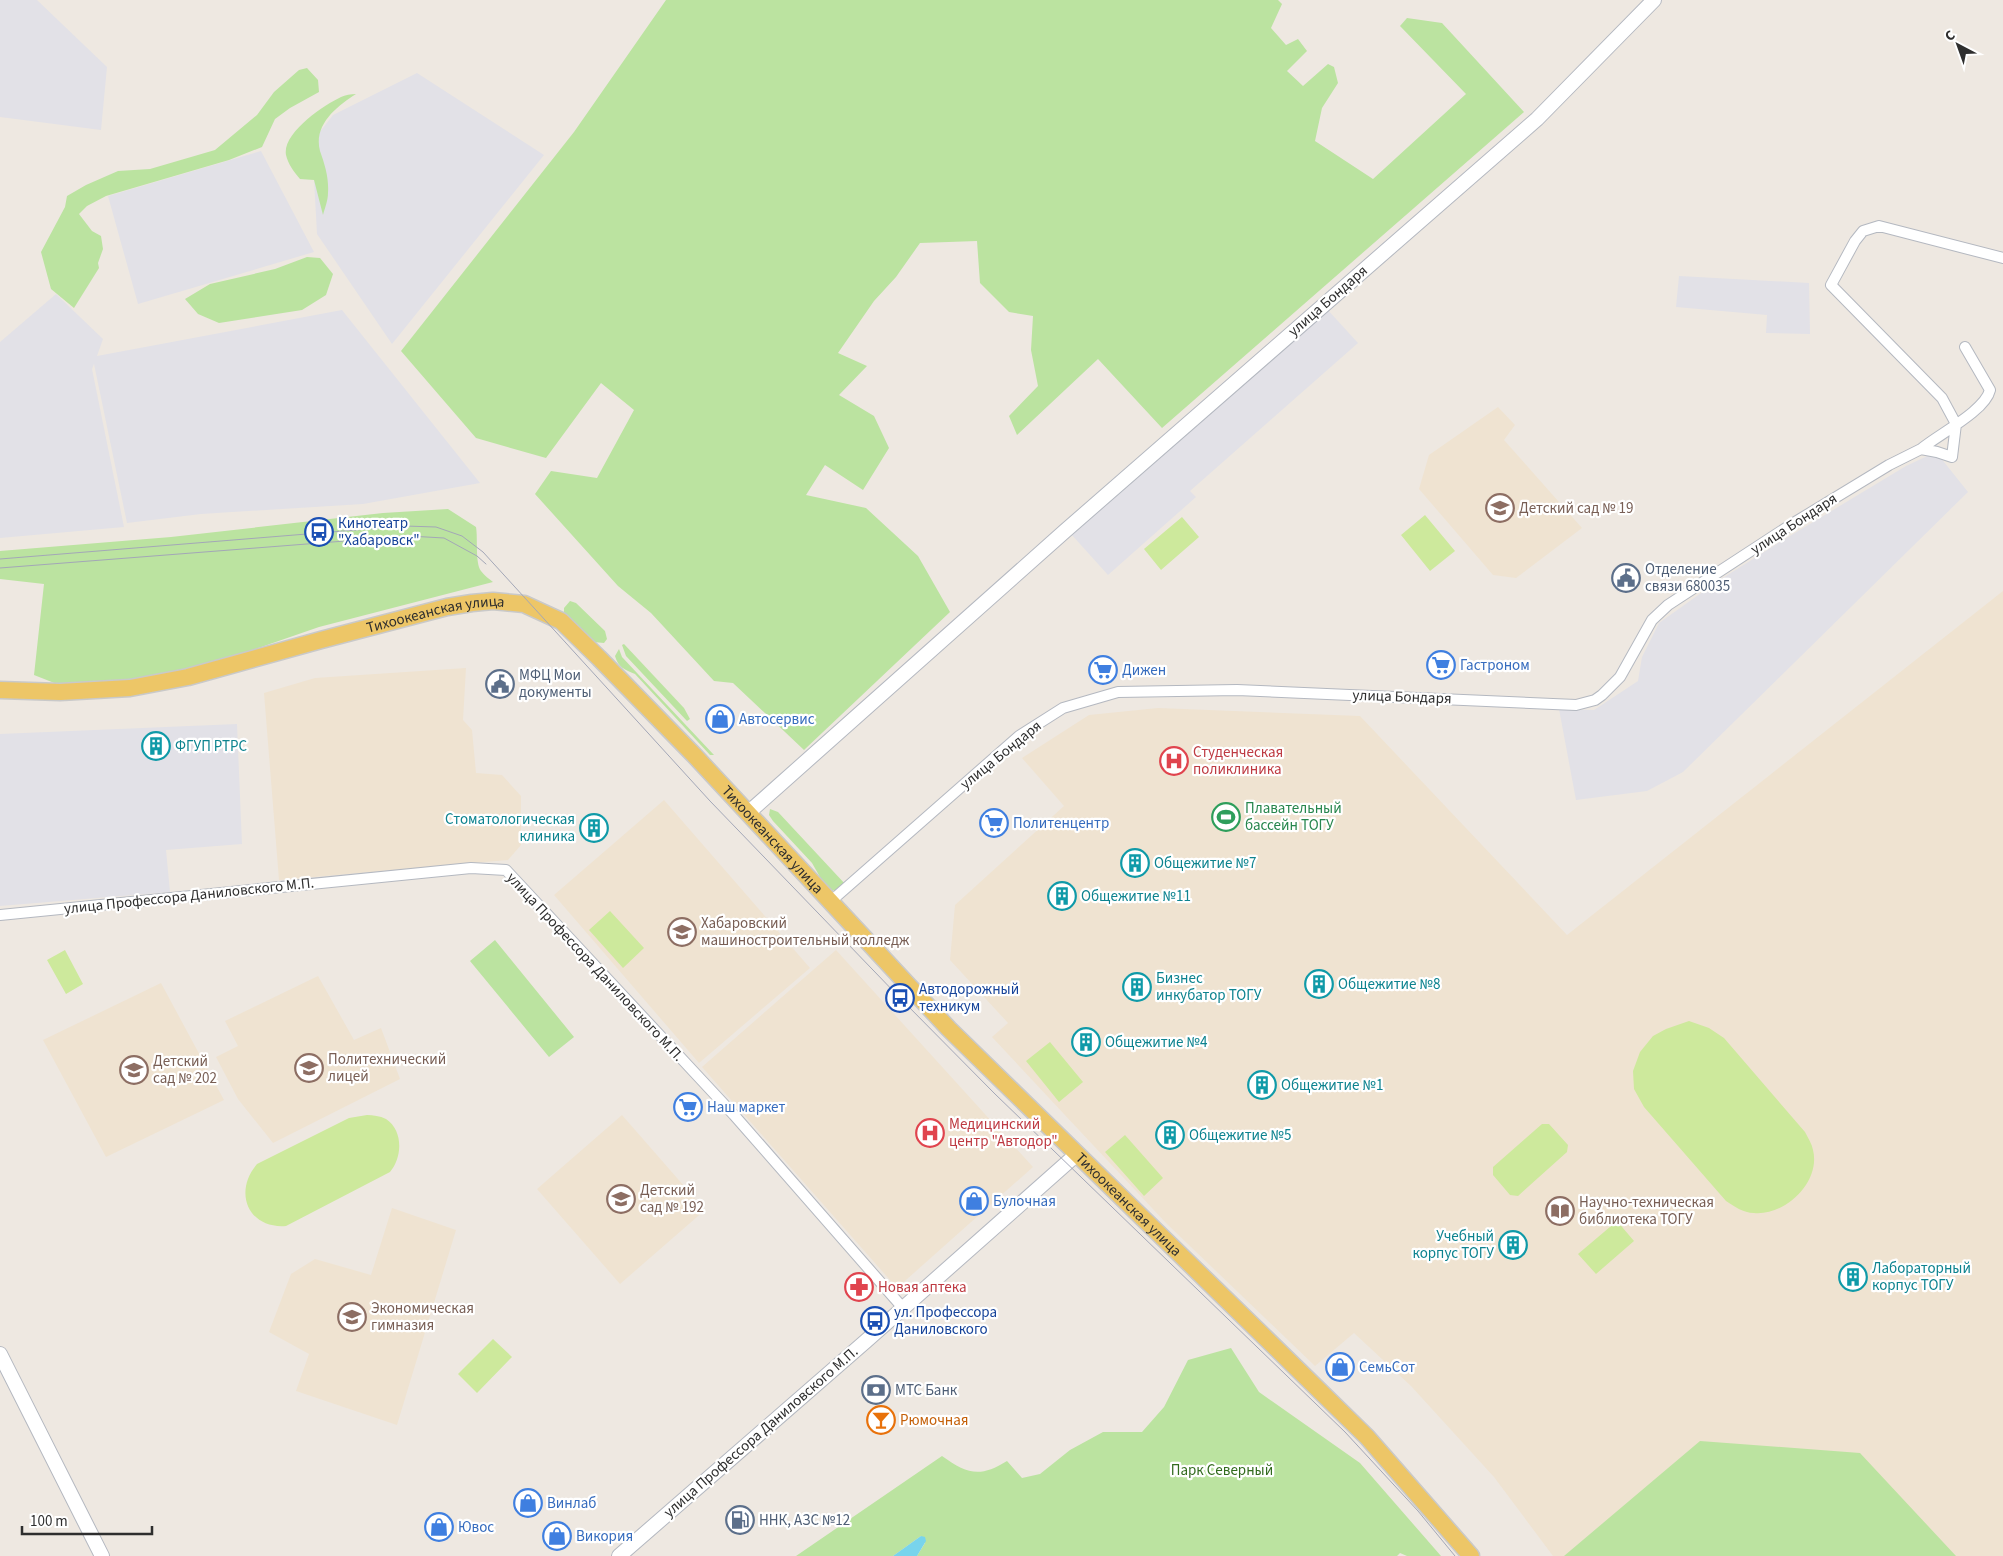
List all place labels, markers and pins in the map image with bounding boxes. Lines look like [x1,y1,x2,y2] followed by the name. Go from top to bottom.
[1485,493,1515,523] school or university icon: Детский сад № 19
[1519,498,1633,519] place label: Детский сад № 19
[338,513,420,551] place label: Кинотеатр "Хабаровск"
[304,517,334,547] bus stop icon: Кинотеатр "Хабаровск"
[1645,559,1730,597] place label: Отделение связи 680035
[1611,563,1641,593] public building icon: Отделение связи 680035
[1426,650,1456,680] supermarket icon: Гастроном
[1088,655,1118,685] supermarket icon: Дижен
[1460,655,1530,676] place label: Гастроном
[1122,660,1166,681] place label: Дижен
[519,665,592,703] place label: МФЦ Мои документы
[485,669,515,699] public building icon: МФЦ Мои документы
[705,704,735,734] shop icon: Автосервис
[739,709,815,730] place label: Автосервис
[141,731,171,761] building icon: ФГУП РТРС
[175,736,247,757] place label: ФГУП РТРС
[1193,742,1283,780] place label: Студенческая поликлиника
[1159,746,1189,776] hospital icon: Студенческая поликлиника
[1245,798,1342,836] place label: Плавательный бассейн ТОГУ
[1211,802,1241,832] sports icon: Плавательный бассейн ТОГУ
[979,808,1009,838] supermarket icon: Политенцентр
[445,809,575,847] place label: Стоматологическая клиника
[579,813,609,843] building icon: Стоматологическая клиника
[1013,813,1109,834] place label: Политенцентр
[1120,848,1150,878] building icon: Общежитие №7
[1154,853,1256,874] place label: Общежитие №7
[1047,881,1077,911] building icon: Общежитие №11
[1081,886,1191,907] place label: Общежитие №11
[701,913,910,951] place label: Хабаровский машиностроительный колледж
[667,917,697,947] school or university icon: Хабаровский машиностроительный колледж
[1156,968,1262,1006] place label: Бизнес инкубатор ТОГУ
[1304,969,1334,999] building icon: Общежитие №8
[1122,972,1152,1002] building icon: Бизнес инкубатор ТОГУ
[1338,974,1440,995] place label: Общежитие №8
[919,979,1019,1017] place label: Автодорожный техникум
[885,983,915,1013] bus stop icon: Автодорожный техникум
[1071,1027,1101,1057] building icon: Общежитие №4
[1105,1032,1208,1053] place label: Общежитие №4
[328,1049,446,1087] place label: Политехнический лицей
[153,1051,217,1089] place label: Детский сад № 202
[294,1053,324,1083] school or university icon: Политехнический лицей
[119,1055,149,1085] school or university icon: Детский сад № 202
[1247,1070,1277,1100] building icon: Общежитие №1
[1281,1075,1383,1096] place label: Общежитие №1
[673,1092,703,1122] supermarket icon: Наш маркет
[707,1097,785,1118] place label: Наш маркет
[949,1114,1058,1152] place label: Медицинский центр "Автодор"
[915,1118,945,1148] hospital icon: Медицинский центр "Автодор"
[1155,1120,1185,1150] building icon: Общежитие №5
[1189,1125,1291,1146] place label: Общежитие №5
[640,1180,704,1218] place label: Детский сад № 192
[606,1184,636,1214] school or university icon: Детский сад № 192
[959,1186,989,1216] shop icon: Булочная
[993,1191,1056,1212] place label: Булочная
[1579,1192,1714,1230] place label: Научно-техническая библиотека ТОГУ
[1545,1196,1575,1226] library icon: Научно-техническая библиотека ТОГУ
[1412,1226,1494,1264] place label: Учебный корпус ТОГУ
[1498,1230,1528,1260] building icon: Учебный корпус ТОГУ
[1872,1258,1971,1296] place label: Лабораторный корпус ТОГУ
[1838,1262,1868,1292] building icon: Лабораторный корпус ТОГУ
[844,1272,874,1302] pharmacy icon: Новая аптека
[878,1277,967,1298] place label: Новая аптека
[371,1298,474,1336] place label: Экономическая гимназия
[337,1302,367,1332] school or university icon: Экономическая гимназия
[894,1302,997,1340] place label: ул. Профессора Даниловского
[860,1306,890,1336] bus stop icon: ул. Профессора Даниловского
[1325,1352,1355,1382] shop icon: СемьСот
[1359,1357,1415,1378] place label: СемьСот
[861,1375,891,1405] bank icon: МТС Банк
[895,1380,958,1401] place label: МТС Банк
[866,1405,896,1435] bar icon: Рюмочная
[900,1410,969,1431] place label: Рюмочная
[513,1488,543,1518] shop icon: Винлаб
[547,1493,596,1514] place label: Винлаб
[725,1505,755,1535] fuel station icon: ННК, АЗС №12
[759,1510,850,1531] place label: ННК, АЗС №12
[424,1512,454,1542] shop icon: Ювос
[458,1517,494,1538] place label: Ювос
[542,1521,572,1551] shop icon: Викория
[576,1526,633,1547] place label: Викория

